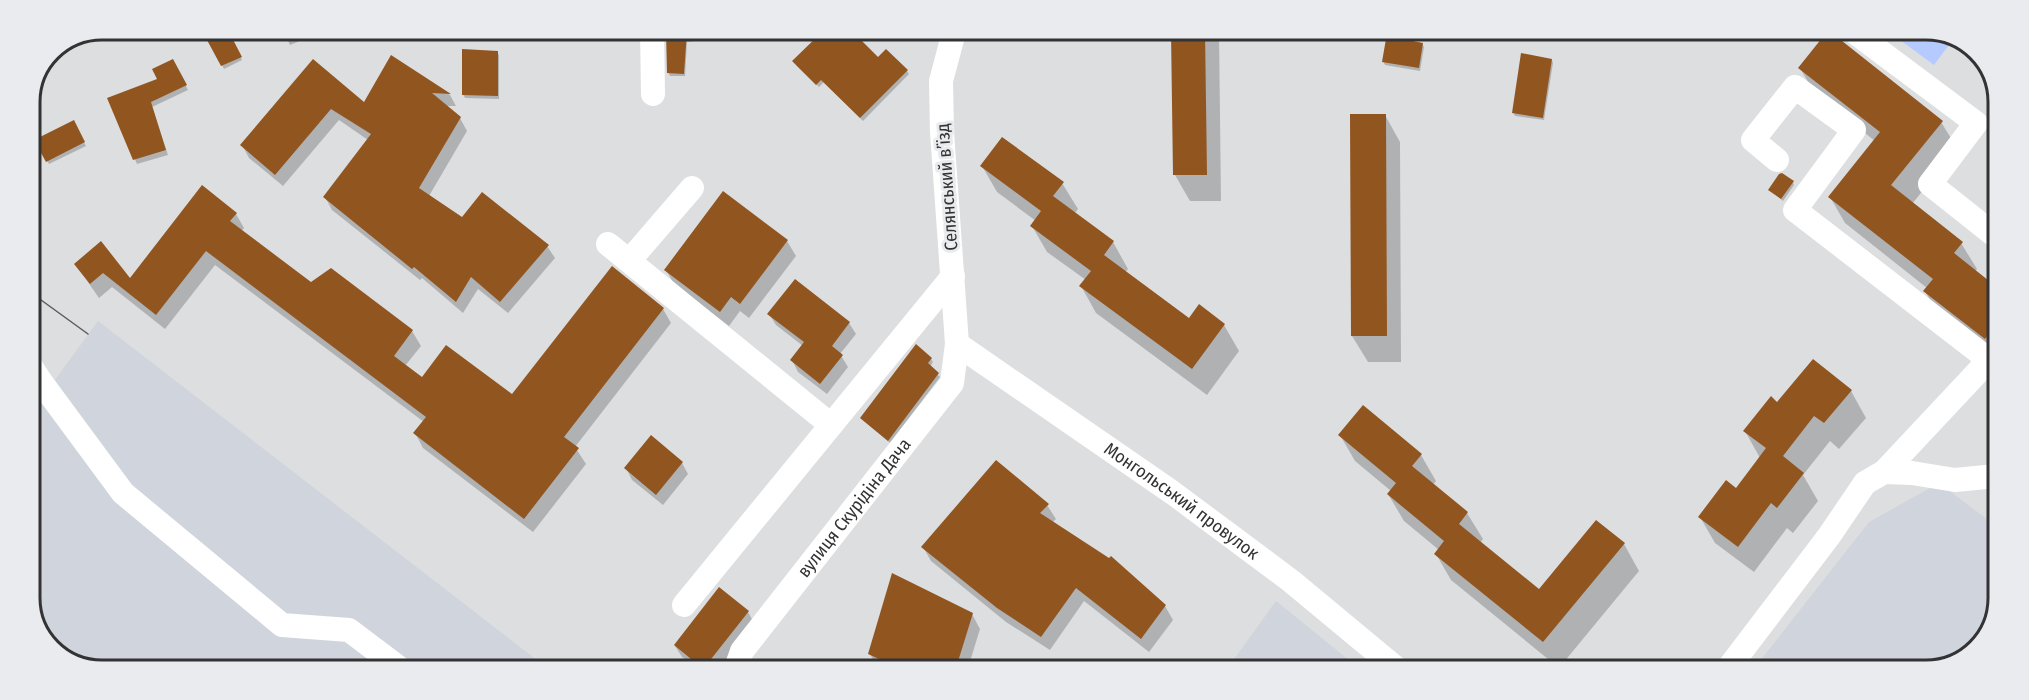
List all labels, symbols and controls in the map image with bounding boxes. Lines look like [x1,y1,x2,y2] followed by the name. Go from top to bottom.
[932,123,962,251] street label: Селянський вʼїзд
[793,434,916,582] street label: вулиця Скурідіна Дача
[1100,438,1264,565] street label: Монгольський провулок

